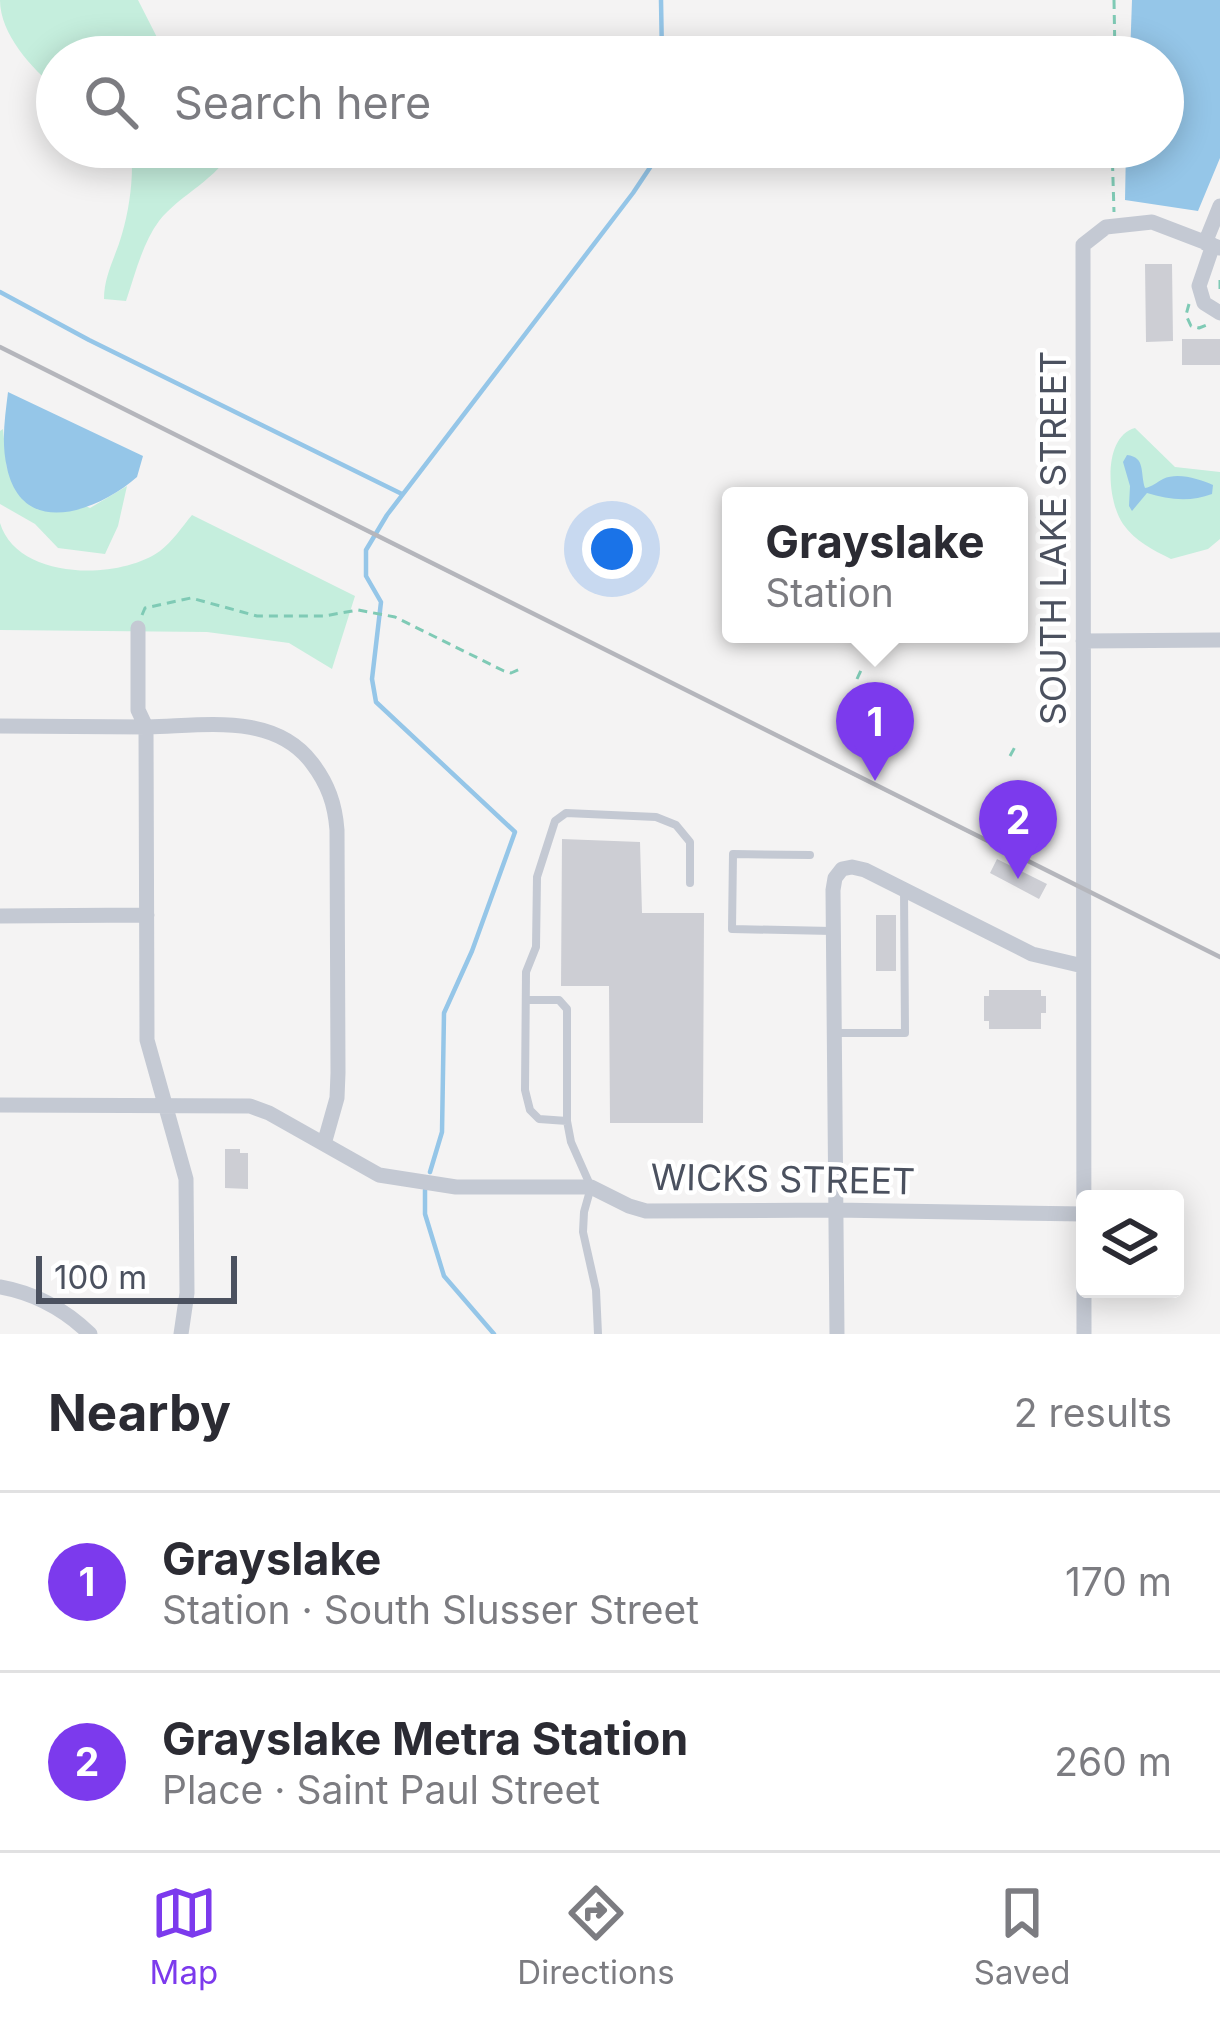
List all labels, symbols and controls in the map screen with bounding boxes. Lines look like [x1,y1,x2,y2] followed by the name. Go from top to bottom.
[36,36,1184,168] search box
[78,69,144,135] icon: search
[174,75,431,130] text: Search here
[1031,351,1075,725] street label: SOUTH LAKE STREET
[722,487,1028,643] popup
[765,514,985,569] text: Grayslake
[582,519,642,579] your location
[765,569,894,616] text: Station
[836,682,914,781] pin: 1
[979,780,1057,879] pin: 2
[650,1155,916,1203] street label: WICKS STREET
[1076,1190,1184,1298] map controls
[1076,1190,1184,1298] button: layers
[36,1250,237,1303] scale bar
[54,1257,147,1297] text: 100 m
[48,1382,231,1443] text: Nearby
[1014,1389,1172,1436] text: 2 results
[162,1531,381,1586] text: Grayslake
[79,1558,95,1605] text: 1
[1065,1558,1172,1605] text: 170 m
[162,1586,699,1633] text: Station · South Slusser Street
[162,1711,688,1766] text: Grayslake Metra Station
[75,1738,99,1785] text: 2
[1054,1738,1172,1785] text: 260 m
[162,1766,600,1813] text: Place · Saint Paul Street
[150,1880,218,1992] tab: Map
[517,1880,675,1992] tab: Directions
[974,1880,1070,1992] tab: Saved

